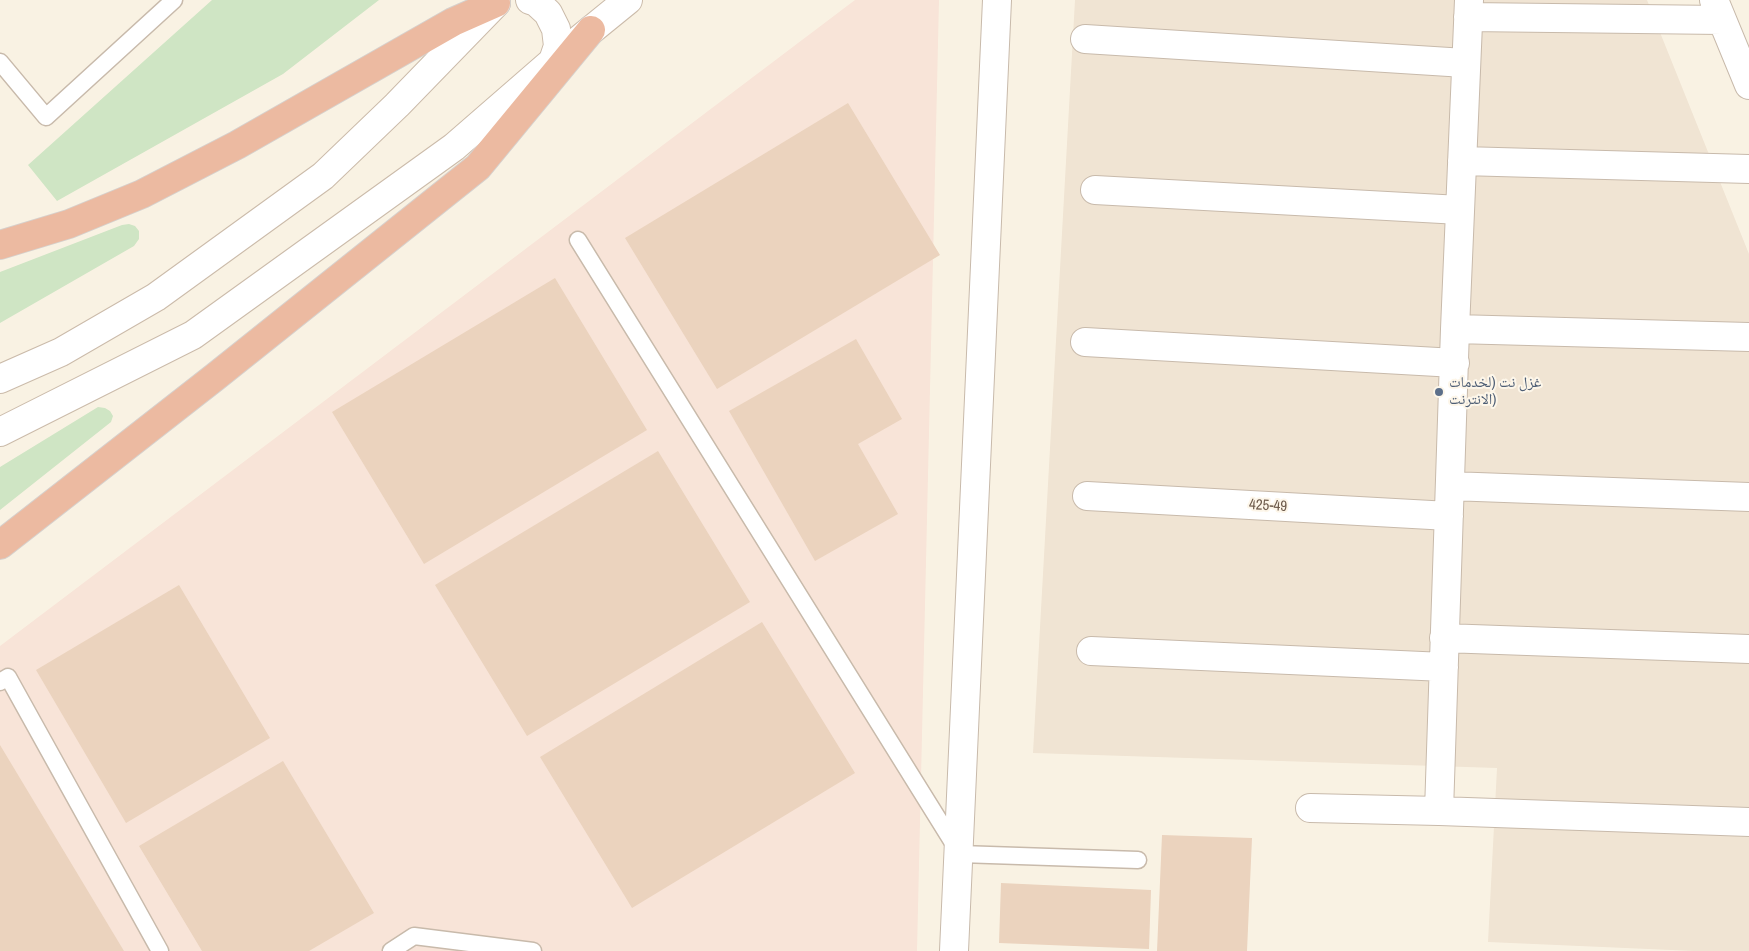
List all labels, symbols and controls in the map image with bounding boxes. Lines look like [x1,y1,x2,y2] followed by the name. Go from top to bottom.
[1449,374,1541,409] place label: غزل نت (لخدمات الانترنت)
[1433,386,1445,398] marker: غزل نت (لخدمات الانترنت)
[1248,496,1288,516] street label: 425-49

